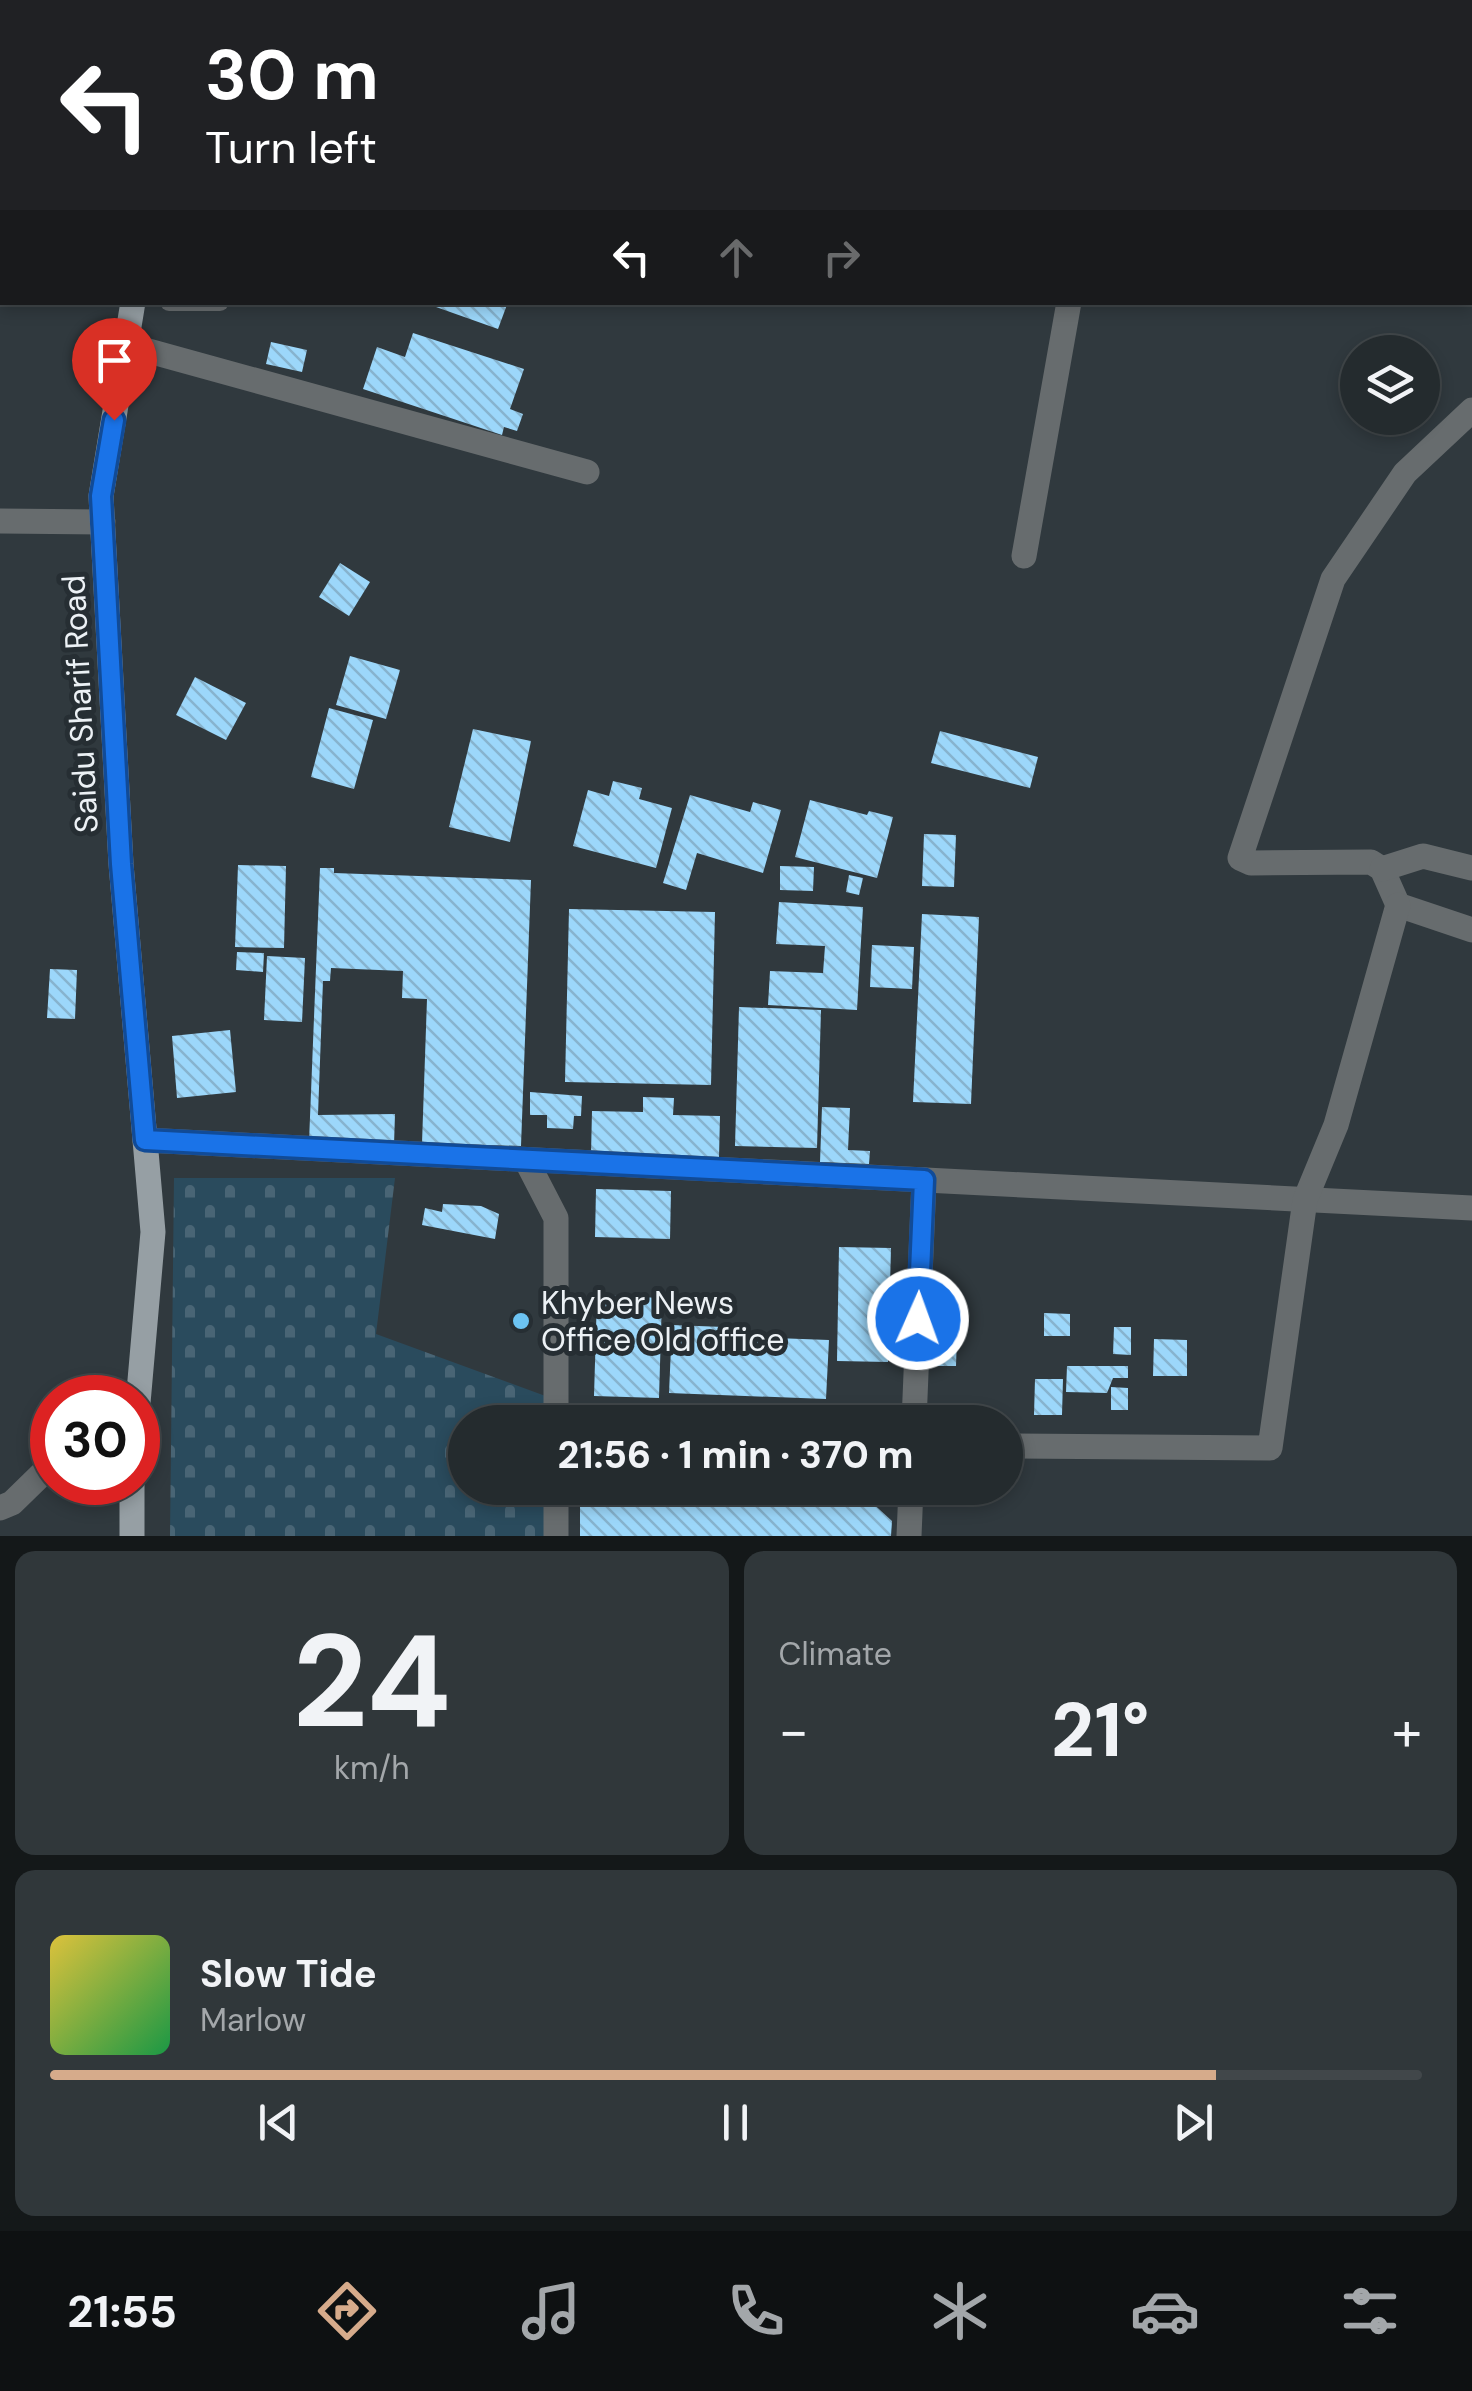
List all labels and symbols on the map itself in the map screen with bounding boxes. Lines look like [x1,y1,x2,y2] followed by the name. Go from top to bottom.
[72,318,157,421] pin
[52,574,108,834] street label: Saidu Sharif Road
[866,1267,970,1371] position arrow
[541,1282,785,1361] place label: Khyber News Office Old office
[510,1310,532,1332] marker: Khyber News Office Old office
[30,1375,160,1505] speed limit sign: 30

